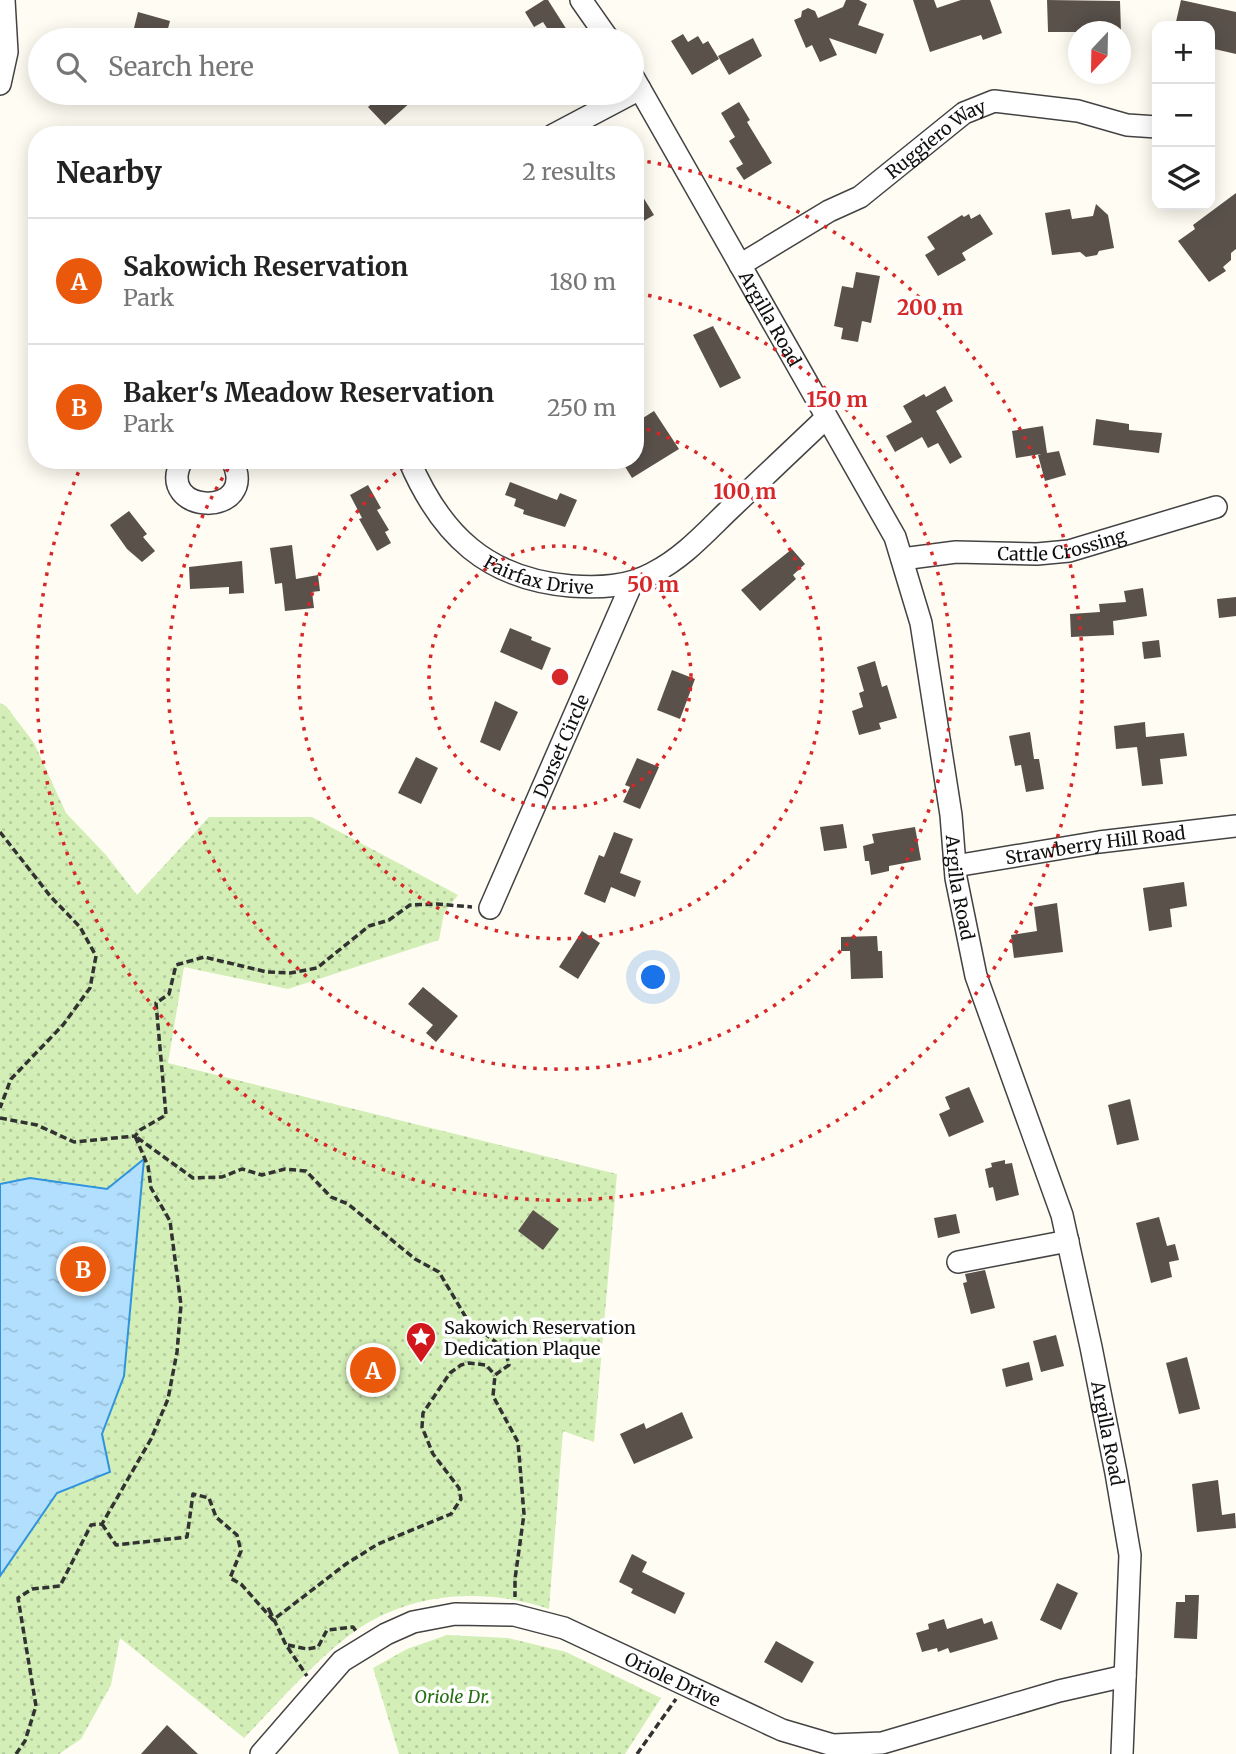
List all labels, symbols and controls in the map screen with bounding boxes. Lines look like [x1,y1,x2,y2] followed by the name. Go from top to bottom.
[1068,21,1131,84] north arrow
[1152,21,1215,210] map controls
[1152,21,1215,84] button: +
[28,28,644,105] search box
[52,48,90,86] icon: search
[108,50,254,83] text: Search here
[1152,84,1215,147] button: −
[881,94,989,183] street label: Ruggiero Way
[1152,147,1215,210] button: layers
[56,153,162,191] text: Nearby
[522,157,616,186] text: 2 results
[123,250,408,283] text: Sakowich Reservation
[734,266,807,370] street label: Argilla Road
[71,267,87,296] text: A
[550,267,616,296] text: 180 m
[123,283,174,312] text: Park
[897,294,963,321] text: 200 m
[123,376,494,409] text: Baker's Meadow Reservation
[806,386,868,413] text: 150 m
[71,393,87,422] text: B
[547,393,616,422] text: 250 m
[123,409,174,438] text: Park
[714,478,776,505] text: 100 m
[997,523,1129,566] street label: Cattle Crossing
[480,550,594,598] street label: Fairfax Drive
[627,571,679,598] text: 50 m
[548,665,572,689] centre of rings
[528,690,594,801] street label: Dorset Circle
[1004,820,1187,869] street label: Strawberry Hill Road
[941,833,980,942] street label: Argilla Road
[636,960,670,994] your location
[60,1243,106,1295] pin: B
[444,1316,636,1360] place label: Sakowich Reservation Dedication Plaque
[404,1320,438,1364] place icon: Sakowich Reservation Dedication Plaque
[350,1344,396,1396] pin: A
[1086,1378,1129,1487] street label: Argilla Road
[621,1647,724,1711] street label: Oriole Drive
[414,1685,490,1708] park label: Oriole Dr.

